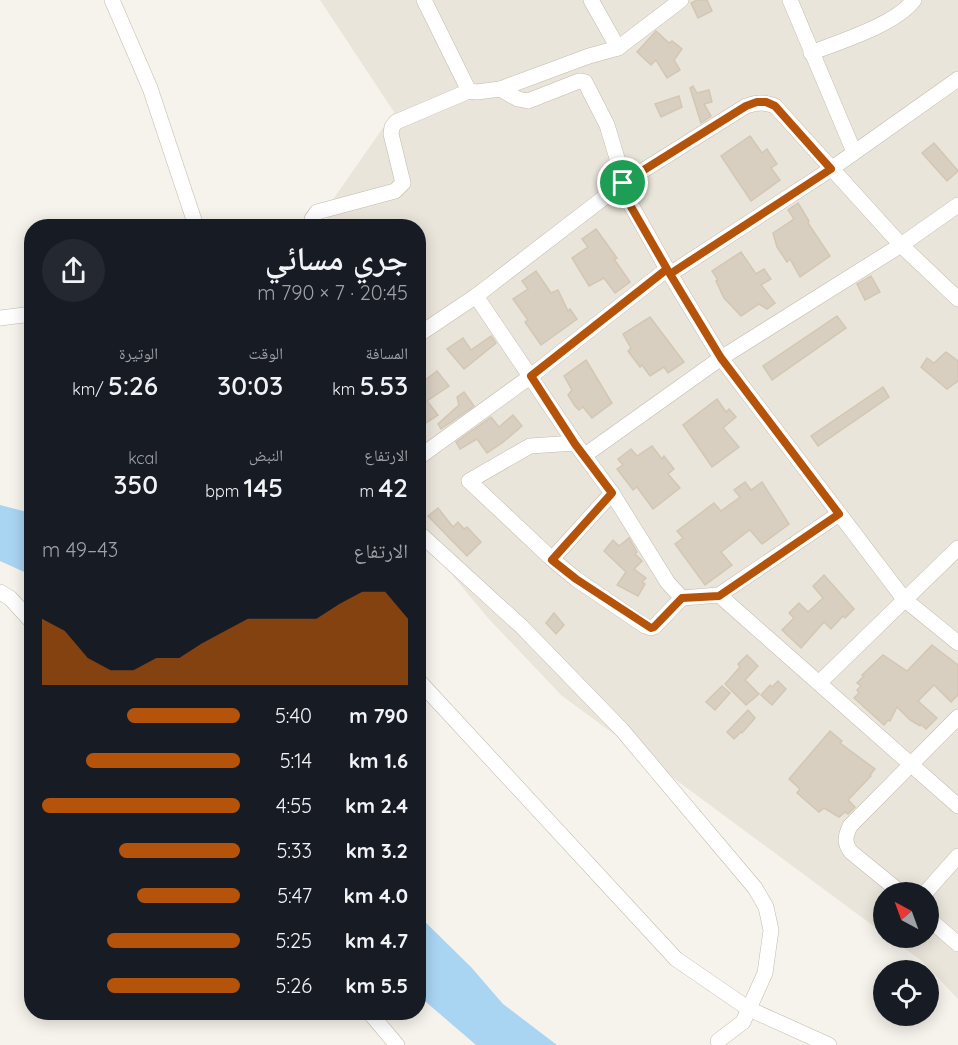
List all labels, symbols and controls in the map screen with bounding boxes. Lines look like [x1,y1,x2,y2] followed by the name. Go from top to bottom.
[597,157,648,208] pin
[606,166,639,199] icon: arrive
[265,237,408,278] text: جري مسائي
[42,239,105,302] button: share
[257,280,408,305] text: 20:45 · 7 × 790 m
[119,343,158,363] text: الوتيرة
[249,343,283,363] text: الوقت
[366,343,408,363] text: المسافة
[108,369,158,402] text: 5:26
[217,369,283,402] text: 30:03
[360,369,408,402] text: 5.53
[72,379,108,399] text: /km
[332,379,360,399] text: km
[249,445,283,465] text: النبض
[364,445,408,465] text: الارتفاع
[128,448,158,468] text: kcal
[114,468,158,501] text: 350
[244,471,283,504] text: 145
[379,471,408,504] text: 42
[205,481,244,501] text: bpm
[360,481,379,501] text: m
[42,537,118,562] text: 43–49 m
[353,538,408,563] text: الارتفاع
[275,703,312,728] text: 5:40
[349,703,408,728] text: 790 m
[280,748,312,773] text: 5:14
[349,748,408,773] text: 1.6 km
[276,793,312,818] text: 4:55
[345,793,408,818] text: 2.4 km
[276,838,312,863] text: 5:33
[345,838,408,863] text: 3.2 km
[873,882,939,948] north arrow
[873,882,939,1026] map controls
[277,883,312,908] text: 5:47
[344,883,408,908] text: 4.0 km
[275,928,312,953] text: 5:25
[345,928,408,953] text: 4.7 km
[873,960,939,1026] button: locate
[276,973,312,998] text: 5:26
[345,973,408,998] text: 5.5 km

